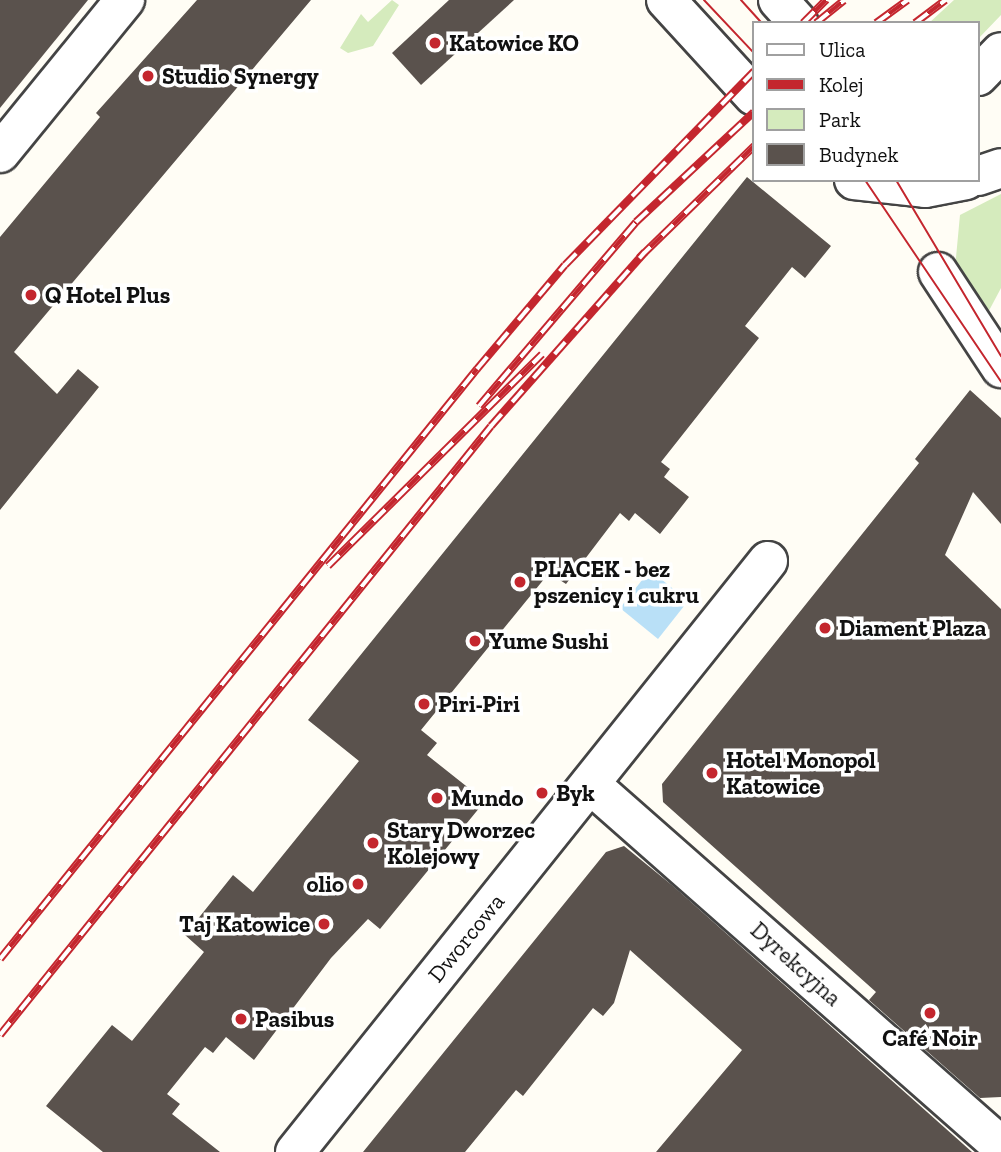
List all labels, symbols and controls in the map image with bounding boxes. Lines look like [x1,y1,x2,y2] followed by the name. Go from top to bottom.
[752,21,980,182] legend
[449,29,579,57] place label: Katowice KO
[427,35,443,51] marker: Katowice KO
[819,37,865,62] text: Ulica
[162,62,319,90] place label: Studio Synergy
[140,68,156,84] marker: Studio Synergy
[819,72,864,97] text: Kolej
[819,107,861,132] text: Park
[819,142,898,167] text: Budynek
[45,281,170,309] place label: Q Hotel Plus
[23,287,39,303] marker: Q Hotel Plus
[534,555,699,609] place label: PLACEK - bez pszenicy i cukru
[512,574,528,590] marker: PLACEK - bez pszenicy i cukru
[839,614,986,642] place label: Diament Plaza
[817,620,833,636] marker: Diament Plaza
[489,627,609,655] place label: Yume Sushi
[467,633,483,649] marker: Yume Sushi
[438,690,520,718] place label: Piri-Piri
[416,696,432,712] marker: Piri-Piri
[726,746,876,800] place label: Hotel Monopol Katowice
[704,765,720,781] marker: Hotel Monopol Katowice
[556,779,595,807] place label: Byk
[451,784,523,812] place label: Mundo
[534,785,550,801] marker: Byk
[429,790,445,806] marker: Mundo
[387,816,536,870] place label: Stary Dworzec Kolejowy
[365,835,381,851] marker: Stary Dworzec Kolejowy
[307,870,344,898] place label: olio
[350,876,366,892] marker: olio
[422,888,510,988] street label: Dworcowa
[179,910,310,938] place label: Taj Katowice
[316,916,332,932] marker: Taj Katowice
[745,916,847,1012] street label: Dyrekcyjna
[255,1005,334,1033] place label: Pasibus
[922,1005,938,1021] marker: Café Noir
[233,1011,249,1027] marker: Pasibus
[882,1024,978,1052] place label: Café Noir

